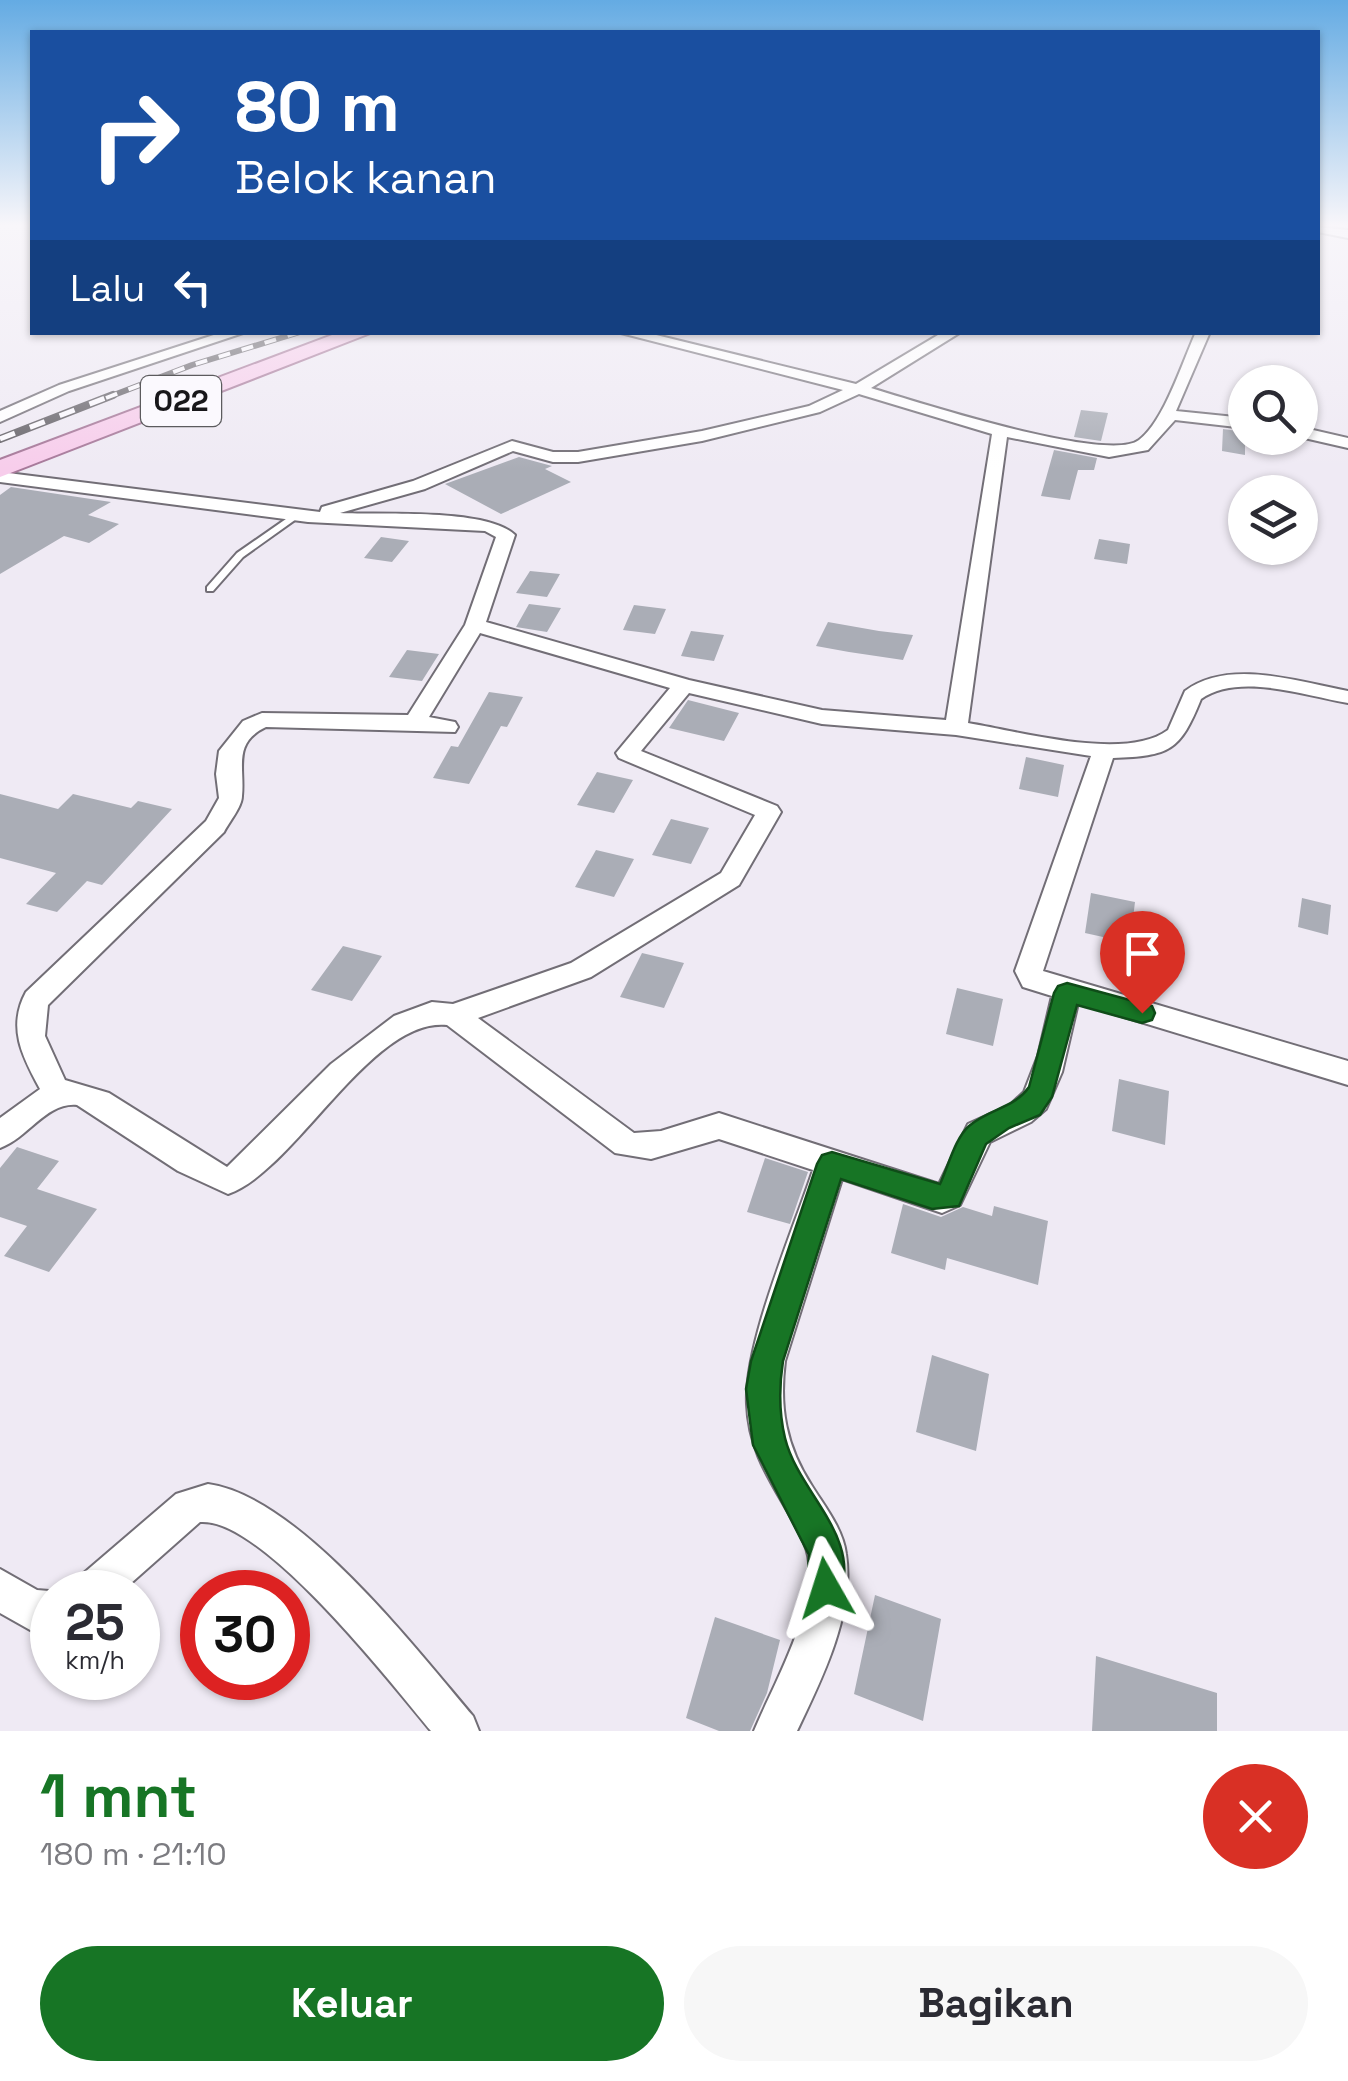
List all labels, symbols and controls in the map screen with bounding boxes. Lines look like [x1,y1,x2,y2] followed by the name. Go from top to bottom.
[235,62,400,151] text: 80 m
[70,70,200,200] icon: right
[235,149,497,206] text: Belok kanan
[165,260,220,315] icon: left
[70,264,145,312] text: Lalu
[1228,365,1318,565] map controls
[1228,365,1318,455] button: search
[141,376,221,426] road number: 022
[1228,475,1318,565] button: layers
[1100,911,1185,1014] pin
[1115,926,1170,981] icon: arrive
[774,1536,878,1640] position arrow
[180,1570,310,1700] speed limit sign: 30
[65,1591,125,1655] text: 25
[65,1644,125,1676] text: km/h
[40,1758,197,1835] text: 1 mnt
[1203,1764,1308,1869] button: close
[40,1834,227,1874] text: 180 m · 21:10
[40,1946,664,2061] button: Keluar
[684,1946,1308,2061] button: Bagikan

